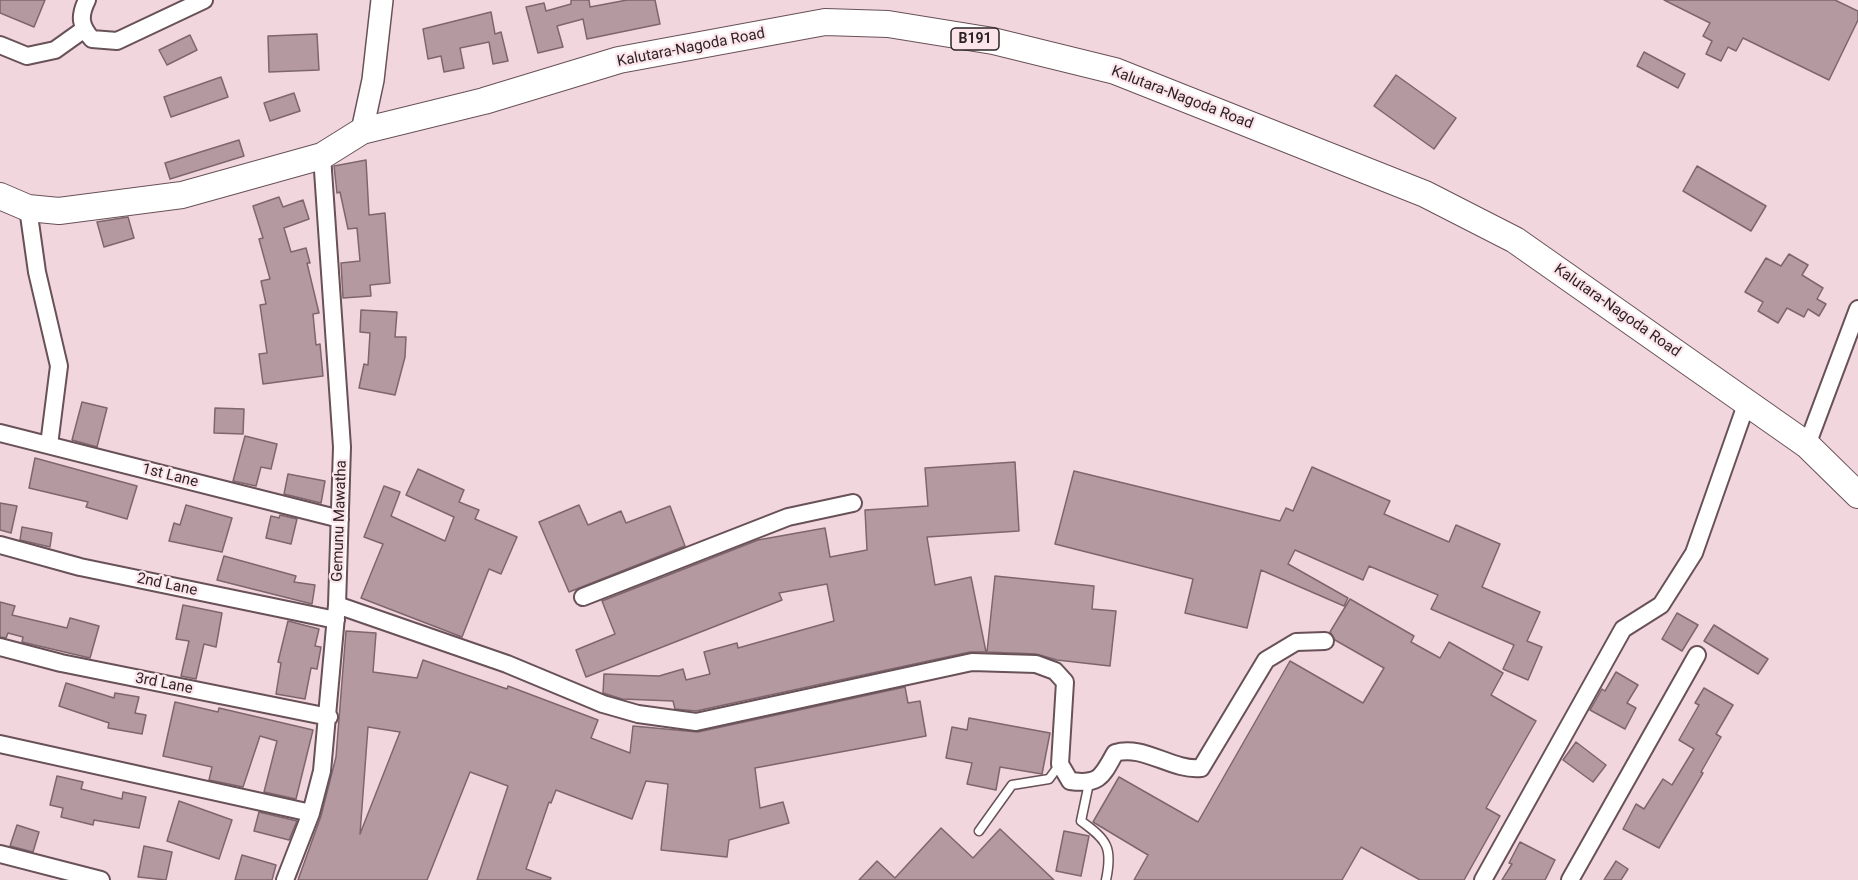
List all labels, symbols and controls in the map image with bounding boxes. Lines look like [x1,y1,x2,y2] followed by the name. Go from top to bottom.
[616,25,766,71] street label: Kalutara-Nagoda Road
[951,28,999,50] road number: B191
[1109,63,1255,133] street label: Kalutara-Nagoda Road
[1550,261,1684,361] street label: Kalutara-Nagoda Road
[140,460,200,492] street label: 1st Lane
[329,460,351,582] street label: Gemunu Mawatha
[135,570,199,600] street label: 2nd Lane
[134,670,194,698] street label: 3rd Lane

